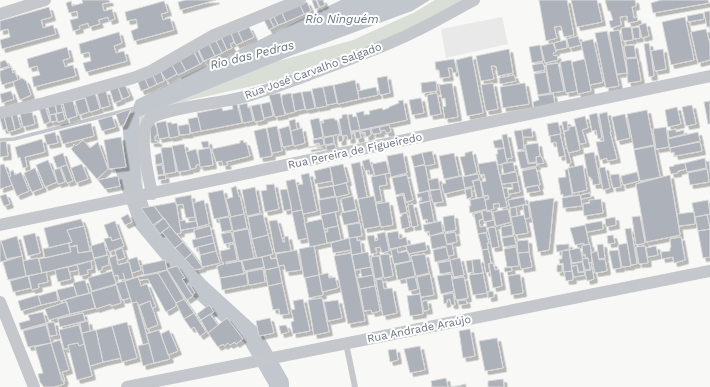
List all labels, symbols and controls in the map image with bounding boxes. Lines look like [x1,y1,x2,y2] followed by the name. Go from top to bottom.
[305,12,379,26] water label: Rio Ninguém
[208,38,296,72] water label: Rio das Pedras
[243,40,383,102] street label: Rua José Carvalho Salgado
[287,130,423,172] street label: Rua Pereira de Figueiredo
[366,313,472,345] street label: Rua Andrade Araújo

